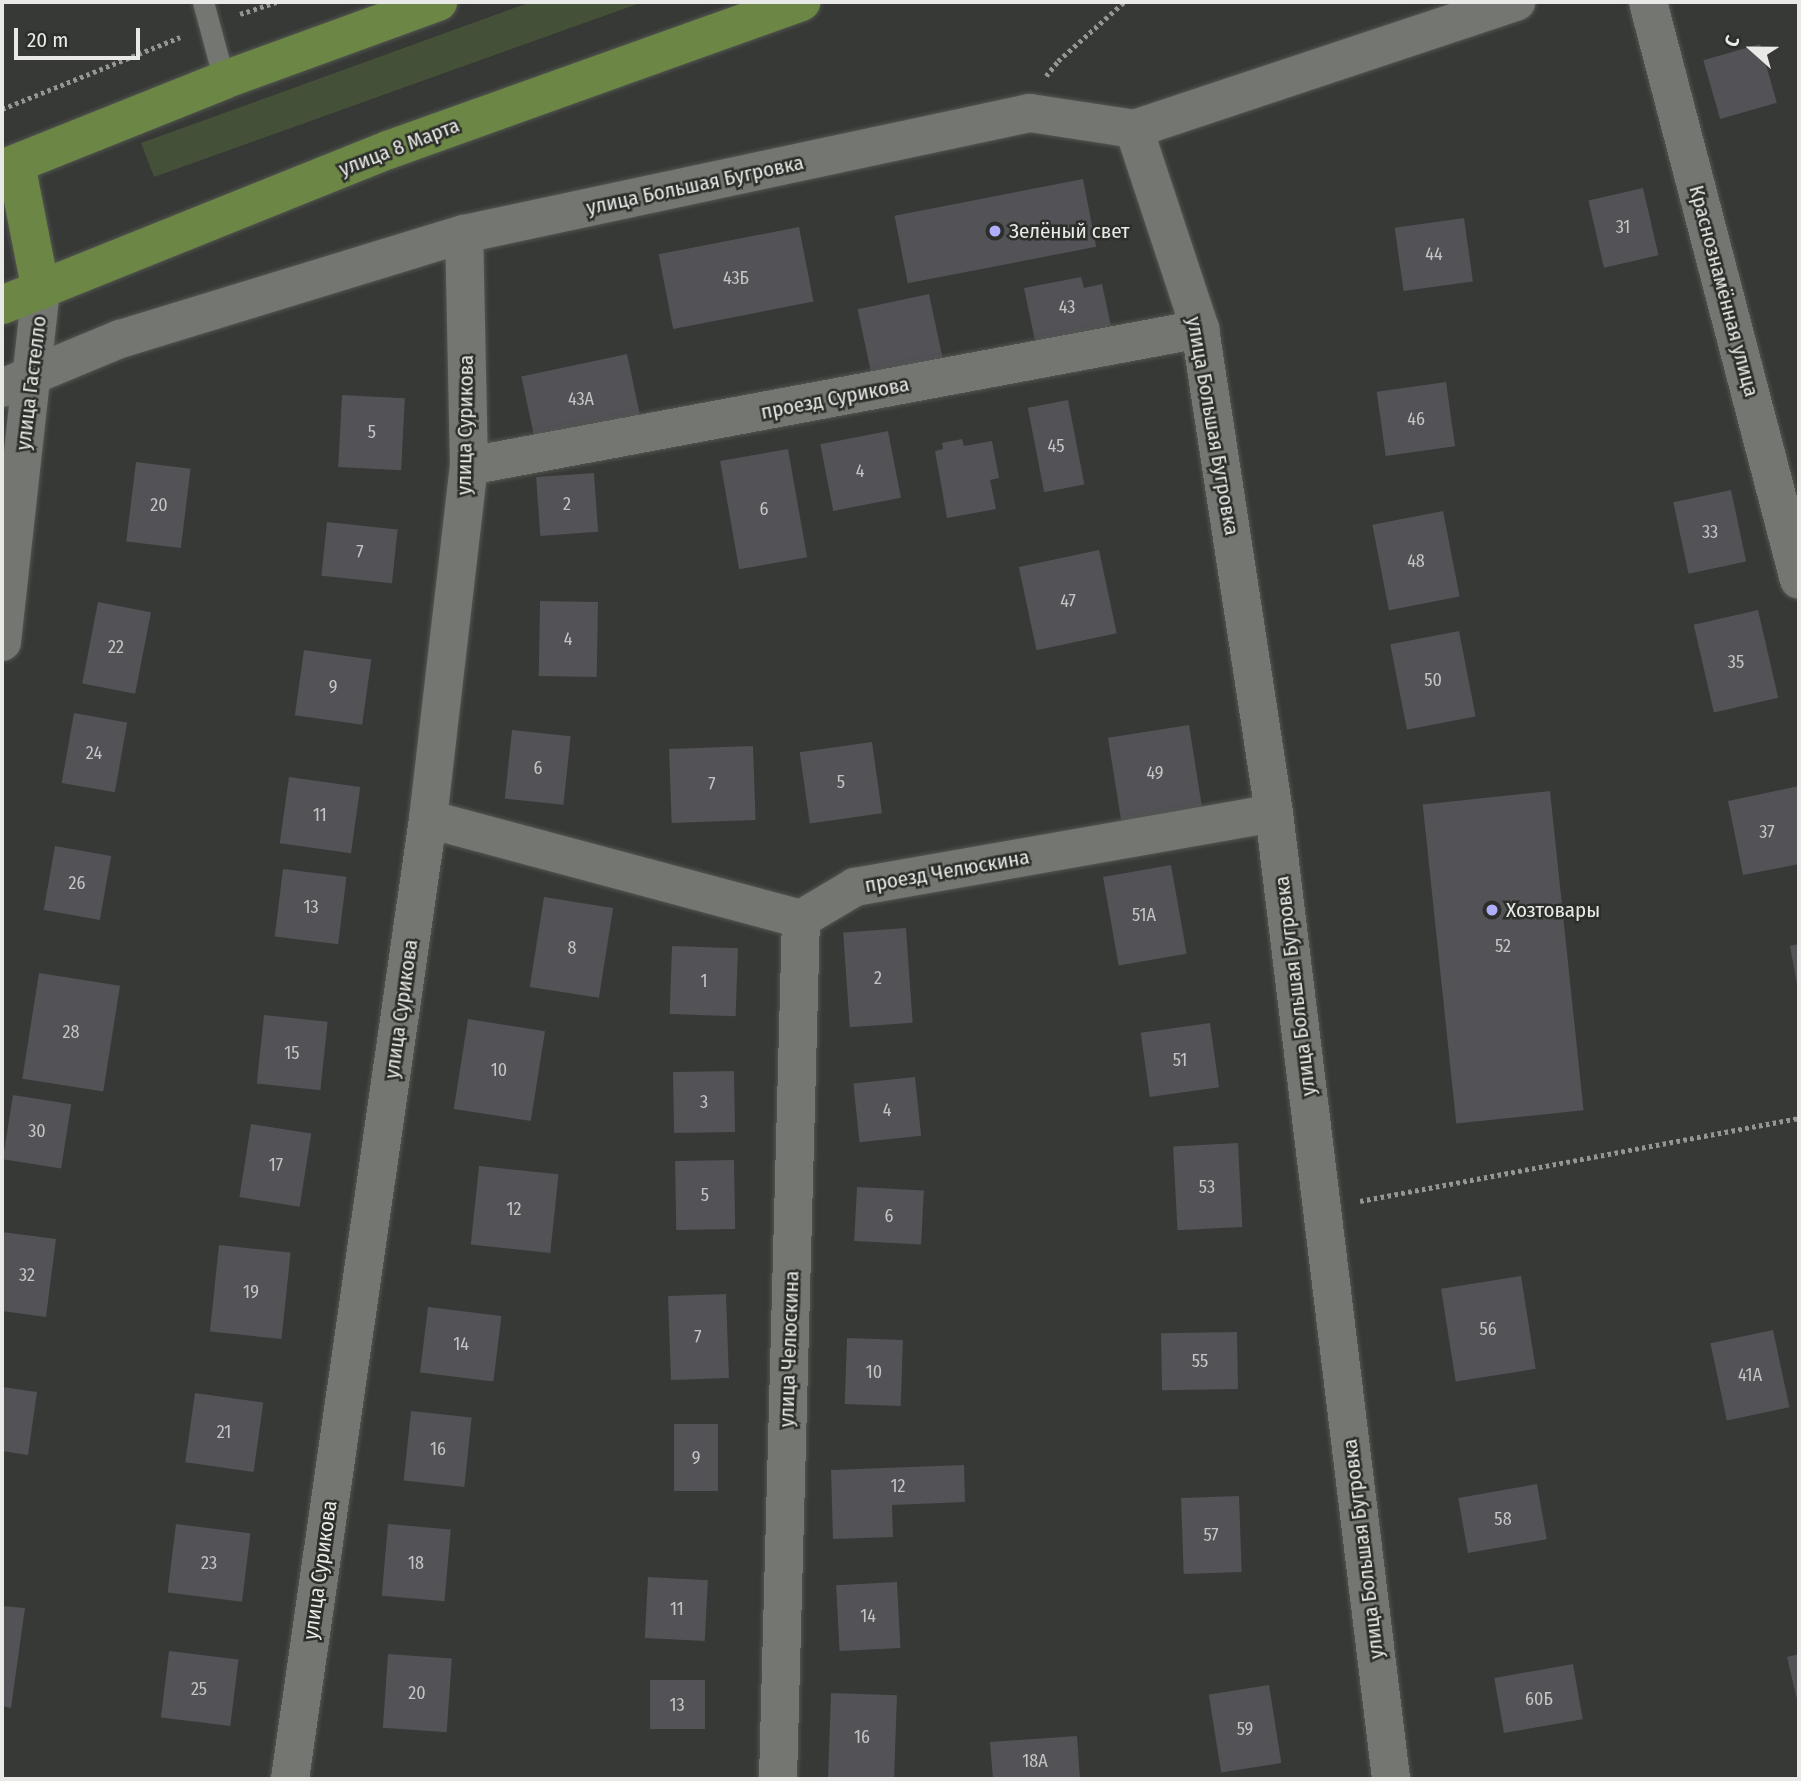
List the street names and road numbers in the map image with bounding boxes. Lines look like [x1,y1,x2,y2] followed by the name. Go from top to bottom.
[335,112,463,182] street label: улица 8 Марта
[584,150,806,220] street label: улица Большая Бугровка
[1684,183,1764,399] street label: Краснознамённая улица
[10,314,52,452] street label: улица Гастелло
[1181,315,1245,537] street label: улица Большая Бугровка
[451,355,479,495] street label: улица Сурикова
[759,371,911,425] street label: проезд Сурикова
[863,844,1031,898] street label: проезд Челюскина
[1269,874,1321,1098] street label: улица Большая Бугровка
[379,938,423,1080] street label: улица Сурикова
[774,1270,804,1428] street label: улица Челюскина
[1337,1437,1389,1661] street label: улица Большая Бугровка
[298,1499,342,1641] street label: улица Сурикова

